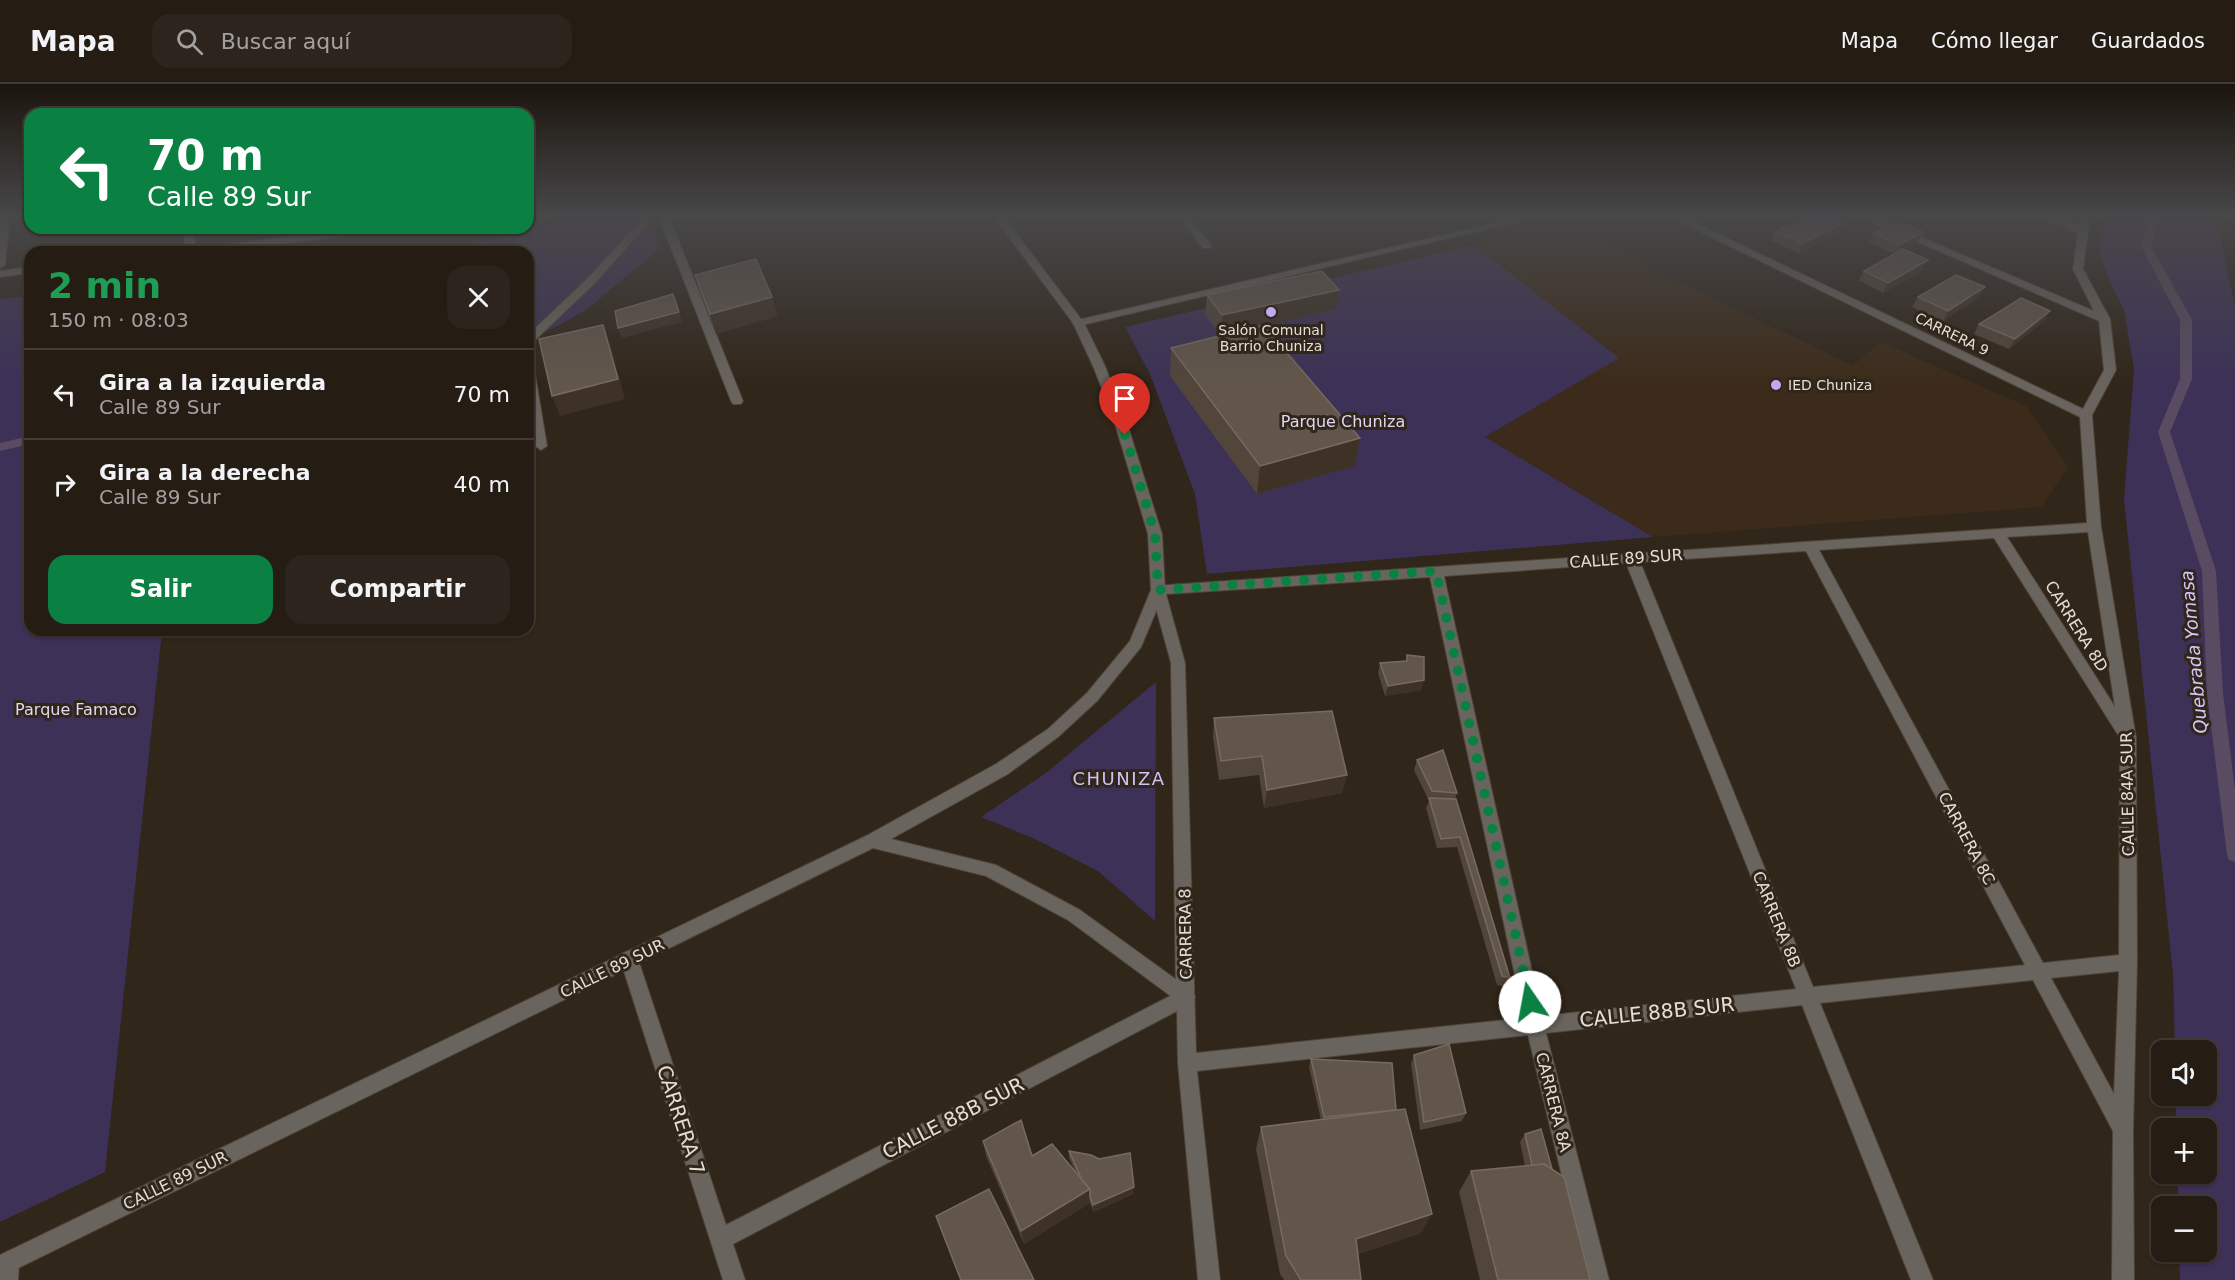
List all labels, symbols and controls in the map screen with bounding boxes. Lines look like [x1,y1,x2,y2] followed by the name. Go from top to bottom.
[152,14,572,68] search box
[30,25,116,58] text: Mapa
[173,25,206,58] icon: search
[221,29,350,54] text: Buscar aquí
[1841,29,1898,53] text: Mapa
[1931,29,2058,53] text: Cómo llegar
[2091,29,2205,53] text: Guardados
[147,131,264,180] text: 70 m
[48,132,126,210] icon: left
[147,181,311,212] text: Calle 89 Sur
[48,265,161,306] text: 2 min
[447,266,510,329] button: close
[1264,305,1278,319] marker: Salón Comunal Barrio Chuniza
[48,308,189,332] text: 150 m · 08:03
[1913,309,1991,359] street label: CARRERA 9
[1218,322,1324,354] place label: Salón Comunal Barrio Chuniza
[99,370,326,395] text: Gira a la izquierda
[1099,373,1150,435] pin
[1788,377,1872,393] place label: IED Chuniza
[48,378,81,411] icon: left
[1769,378,1783,392] marker: IED Chuniza
[454,382,510,407] text: 70 m
[1108,382,1141,415] icon: arrive
[99,395,220,419] text: Calle 89 Sur
[1281,412,1405,431] park label: Parque Chuniza
[99,460,311,485] text: Gira a la derecha
[48,468,81,501] icon: right
[454,472,510,497] text: 40 m
[99,485,220,509] text: Calle 89 Sur
[1569,545,1683,572] street label: CALLE 89 SUR
[48,555,273,624] button: Salir
[285,555,510,624] button: Compartir
[2176,570,2211,734] water label: Quebrada Yomasa
[2041,577,2112,675] street label: CARRERA 8D
[15,700,137,719] park label: Parque Famaco
[2117,732,2138,856] street label: CALLE 84A SUR
[1072,768,1166,789] district label: CHUNIZA
[1934,789,1999,888] street label: CARRERA 8C
[1749,868,1804,970] street label: CARRERA 8B
[1175,888,1196,980] street label: CARRERA 8
[557,935,667,1002] street label: CALLE 89 SUR
[1498,970,1562,1034] position arrow
[1578,992,1736,1032] street label: CALLE 88B SUR
[2151,1040,2217,1262] map controls
[2151,1040,2217,1106] button: sound
[1532,1050,1575,1154] street label: CARRERA 8A
[652,1062,710,1178] street label: CARRERA 7
[878,1072,1028,1164] street label: CALLE 88B SUR
[2151,1118,2217,1184] button: +
[120,1147,230,1214] street label: CALLE 89 SUR
[2151,1196,2217,1262] button: −

